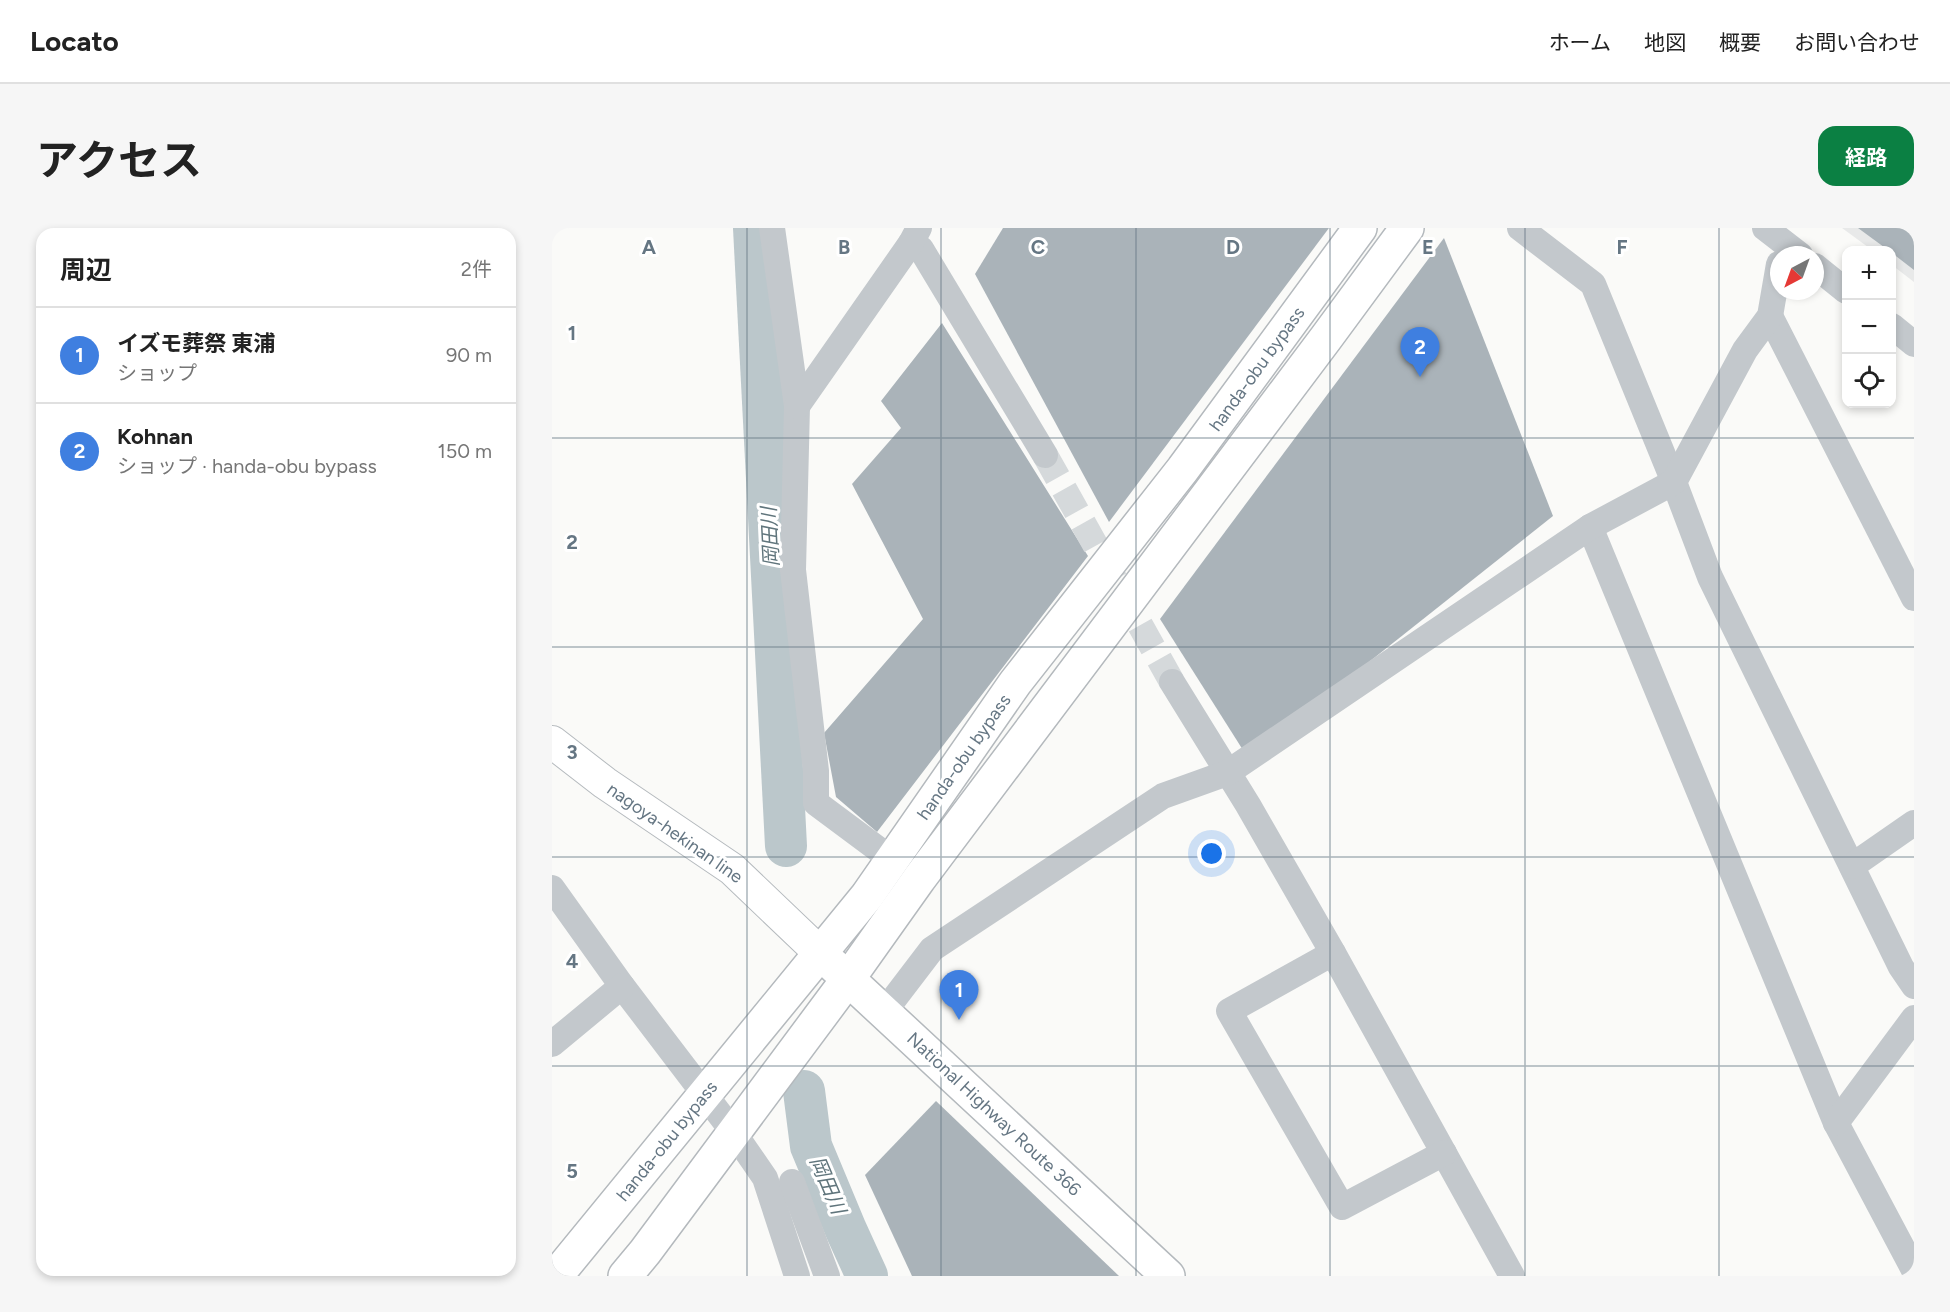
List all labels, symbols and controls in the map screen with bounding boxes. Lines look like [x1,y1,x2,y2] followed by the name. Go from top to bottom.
[30,24,119,58] text: Locato
[1549,30,1611,55] text: ホーム
[1644,30,1686,55] text: 地図
[1719,30,1761,55] text: 概要
[1794,30,1920,55] text: お問い合わせ
[1818,126,1914,186] button: 経路
[36,135,202,186] text: アクセス
[642,235,657,259] text: A
[838,235,850,259] text: B
[1031,235,1045,259] text: C
[1226,235,1240,259] text: D
[1422,235,1434,259] text: E
[1616,235,1628,259] text: F
[1770,246,1824,300] north arrow
[1842,246,1896,408] map controls
[1842,246,1896,300] button: +
[60,254,112,286] text: 周辺
[461,257,492,281] text: 2件
[1842,300,1896,354] button: −
[1205,303,1309,435] street label: handa-obu bypass
[568,321,576,345] text: 1
[1400,328,1440,377] pin: 2
[117,330,276,357] text: イズモ葬祭 東浦
[75,343,84,367] text: 1
[446,343,492,367] text: 90 m
[1842,354,1896,408] button: locate
[117,361,197,385] text: ショップ
[117,423,193,450] text: Kohnan
[74,439,85,463] text: 2
[437,439,492,463] text: 150 m
[117,454,377,478] text: ショップ · handa-obu bypass
[756,504,784,568] water label: 岡田川
[566,530,578,554] text: 2
[912,690,1016,824] street label: handa-obu bypass
[566,740,578,764] text: 3
[603,778,747,888] street label: nagoya-hekinan line
[1197,839,1226,868] your location
[566,949,579,973] text: 4
[940,970,978,1020] pin: 1
[902,1027,1086,1201] street label: National Highway Route 366
[612,1076,722,1206] street label: handa-obu bypass
[805,1153,852,1219] water label: 岡田川
[566,1159,578,1183] text: 5

